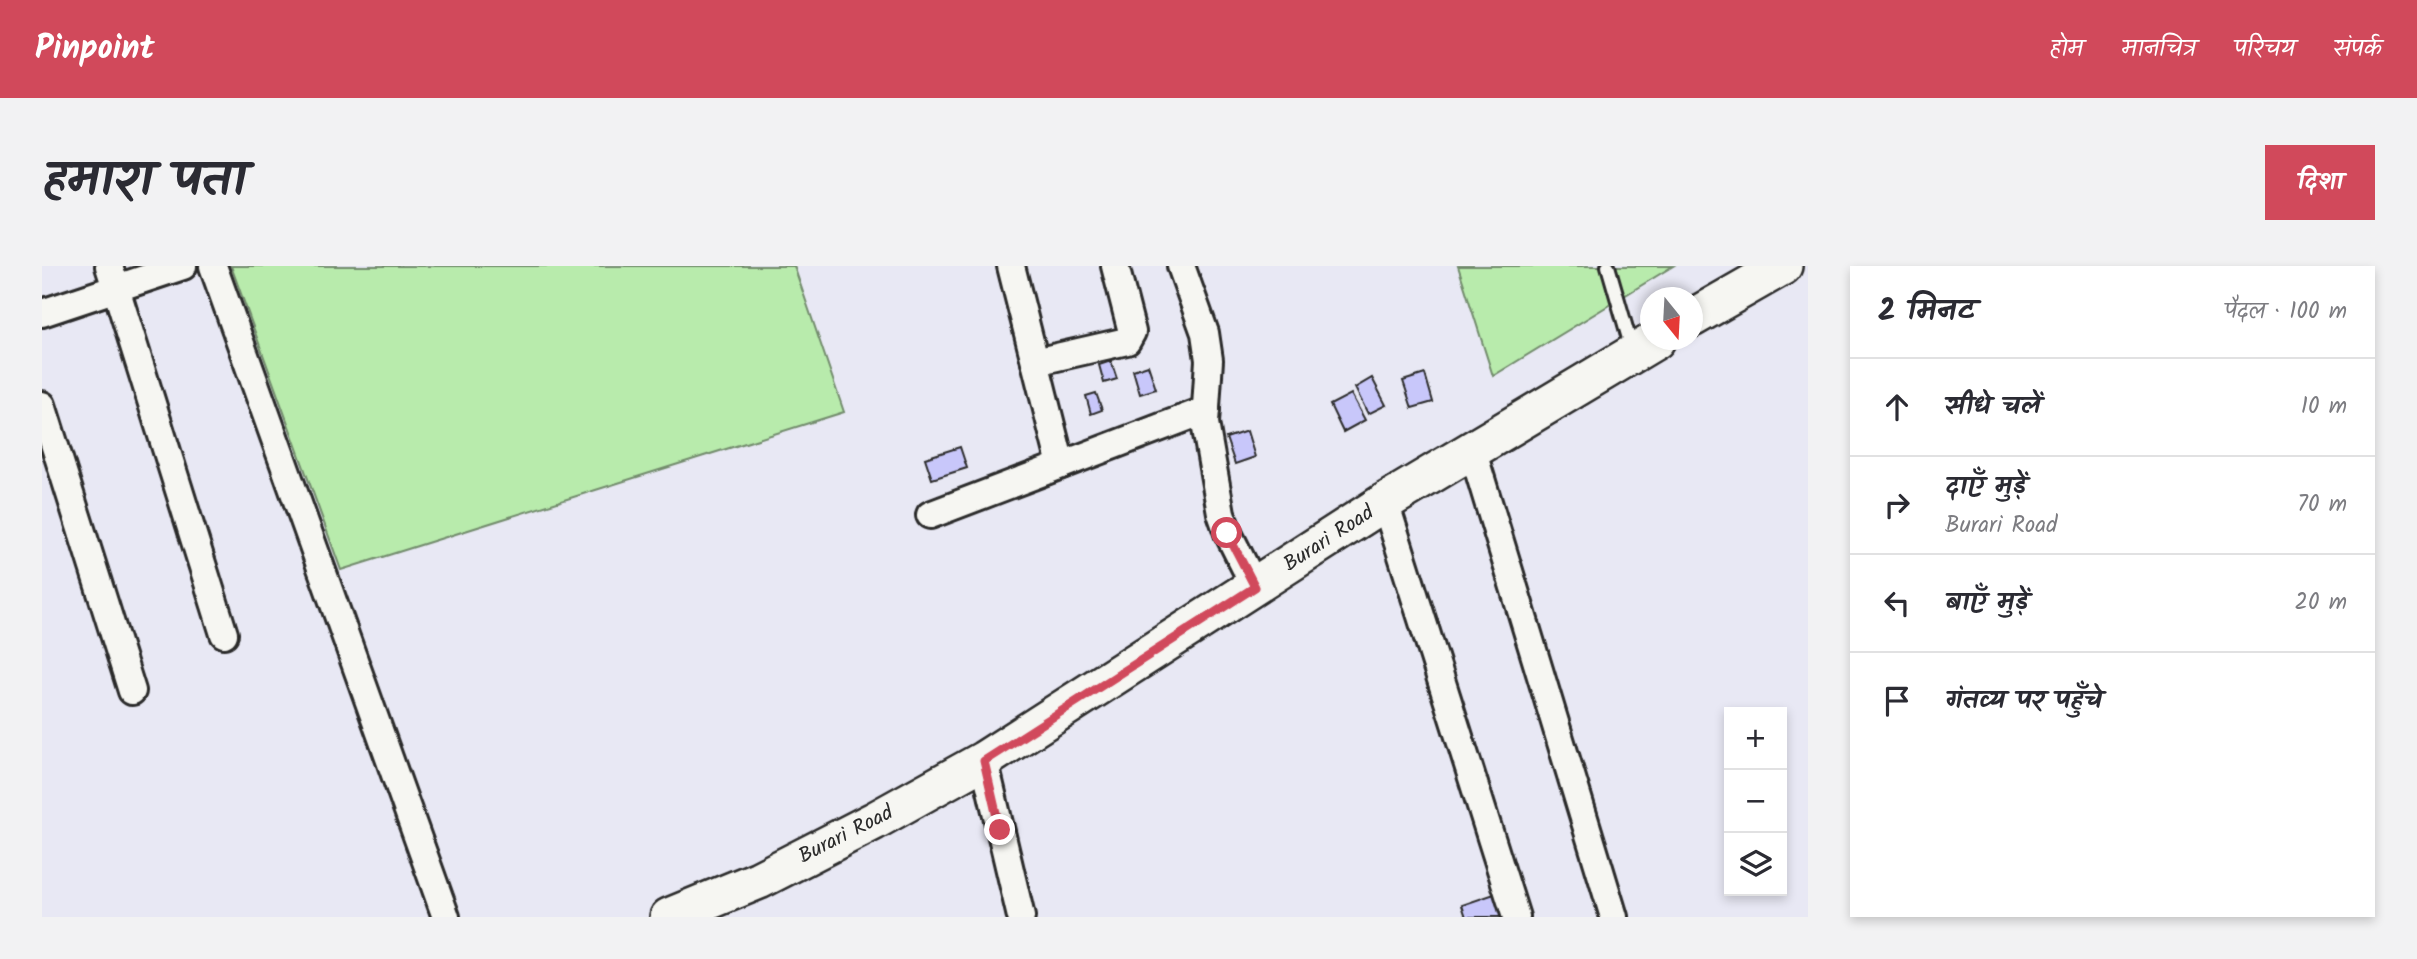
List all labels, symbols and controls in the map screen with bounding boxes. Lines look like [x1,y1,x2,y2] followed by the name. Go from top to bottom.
[35,23,155,76] text: Pinpoint
[2050,30,2083,69] text: होम
[2121,30,2196,69] text: मानचित्र
[2234,30,2295,69] text: परिचय
[2333,30,2382,69] text: संपर्क
[42,143,246,221] text: हमारा पता
[2265,145,2375,220] button: दिशा
[1640,287,1703,350] north arrow
[1878,288,1975,336] text: 2 मिनट
[2225,294,2347,330] text: पैदल · 100 m
[1945,386,2041,428] text: सीधे चलें
[1878,388,1916,426] icon: ahead
[2301,389,2347,425] text: 10 m
[1945,466,2026,508] text: दाएँ मुड़ें
[1878,486,1916,524] icon: right
[2297,487,2347,523] text: 70 m
[1277,497,1382,581] street label: Burari Road
[1945,508,2058,544] text: Burari Road
[1211,517,1242,548] route start
[1945,582,2028,624] text: बाएँ मुड़ें
[1878,584,1916,622] icon: left
[2295,585,2347,621] text: 20 m
[1945,680,2102,722] text: गंतव्य पर पहुँचे
[1878,682,1916,720] icon: arrive
[1724,707,1787,896] map controls
[1724,707,1787,770] button: +
[1724,770,1787,833] button: −
[793,797,900,873] street label: Burari Road
[984,814,1015,845] route end
[1724,833,1787,896] button: layers

